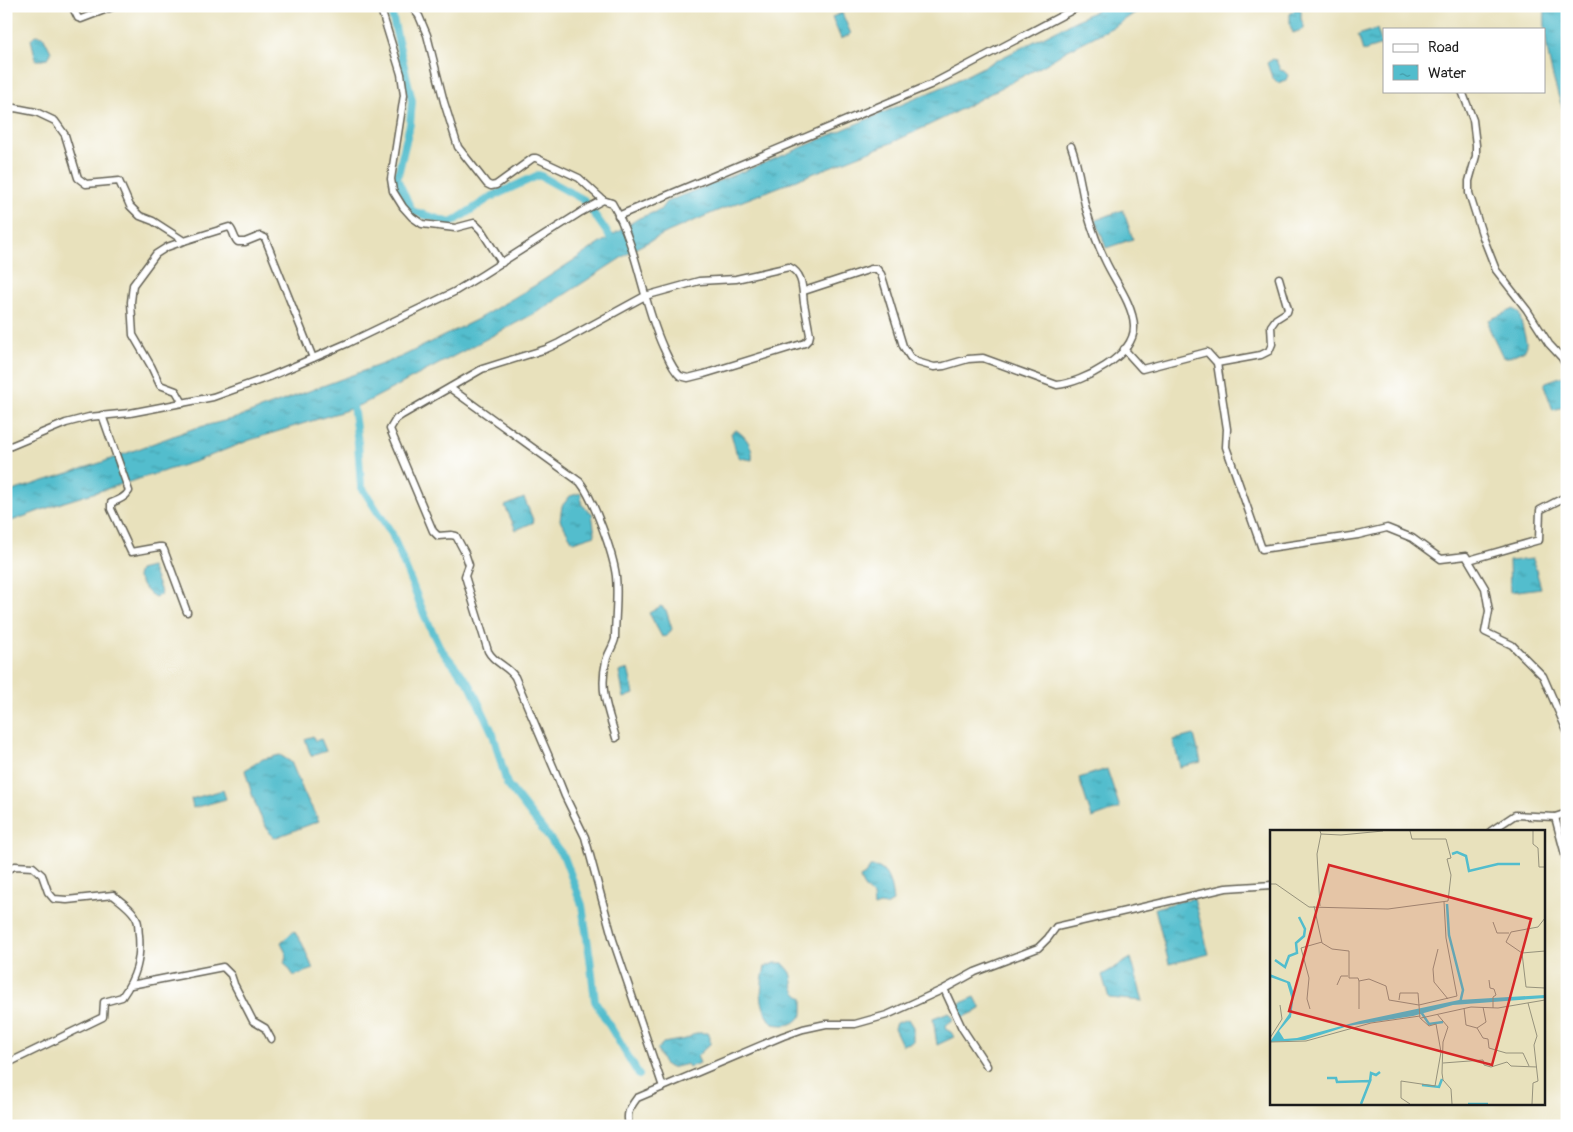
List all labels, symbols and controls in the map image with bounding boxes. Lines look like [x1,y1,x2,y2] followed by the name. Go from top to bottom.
[1383,28,1546,92] legend
[1428,38,1459,57] text: Road
[1428,64,1467,83] text: Water
[1270,830,1546,1104] inset map

